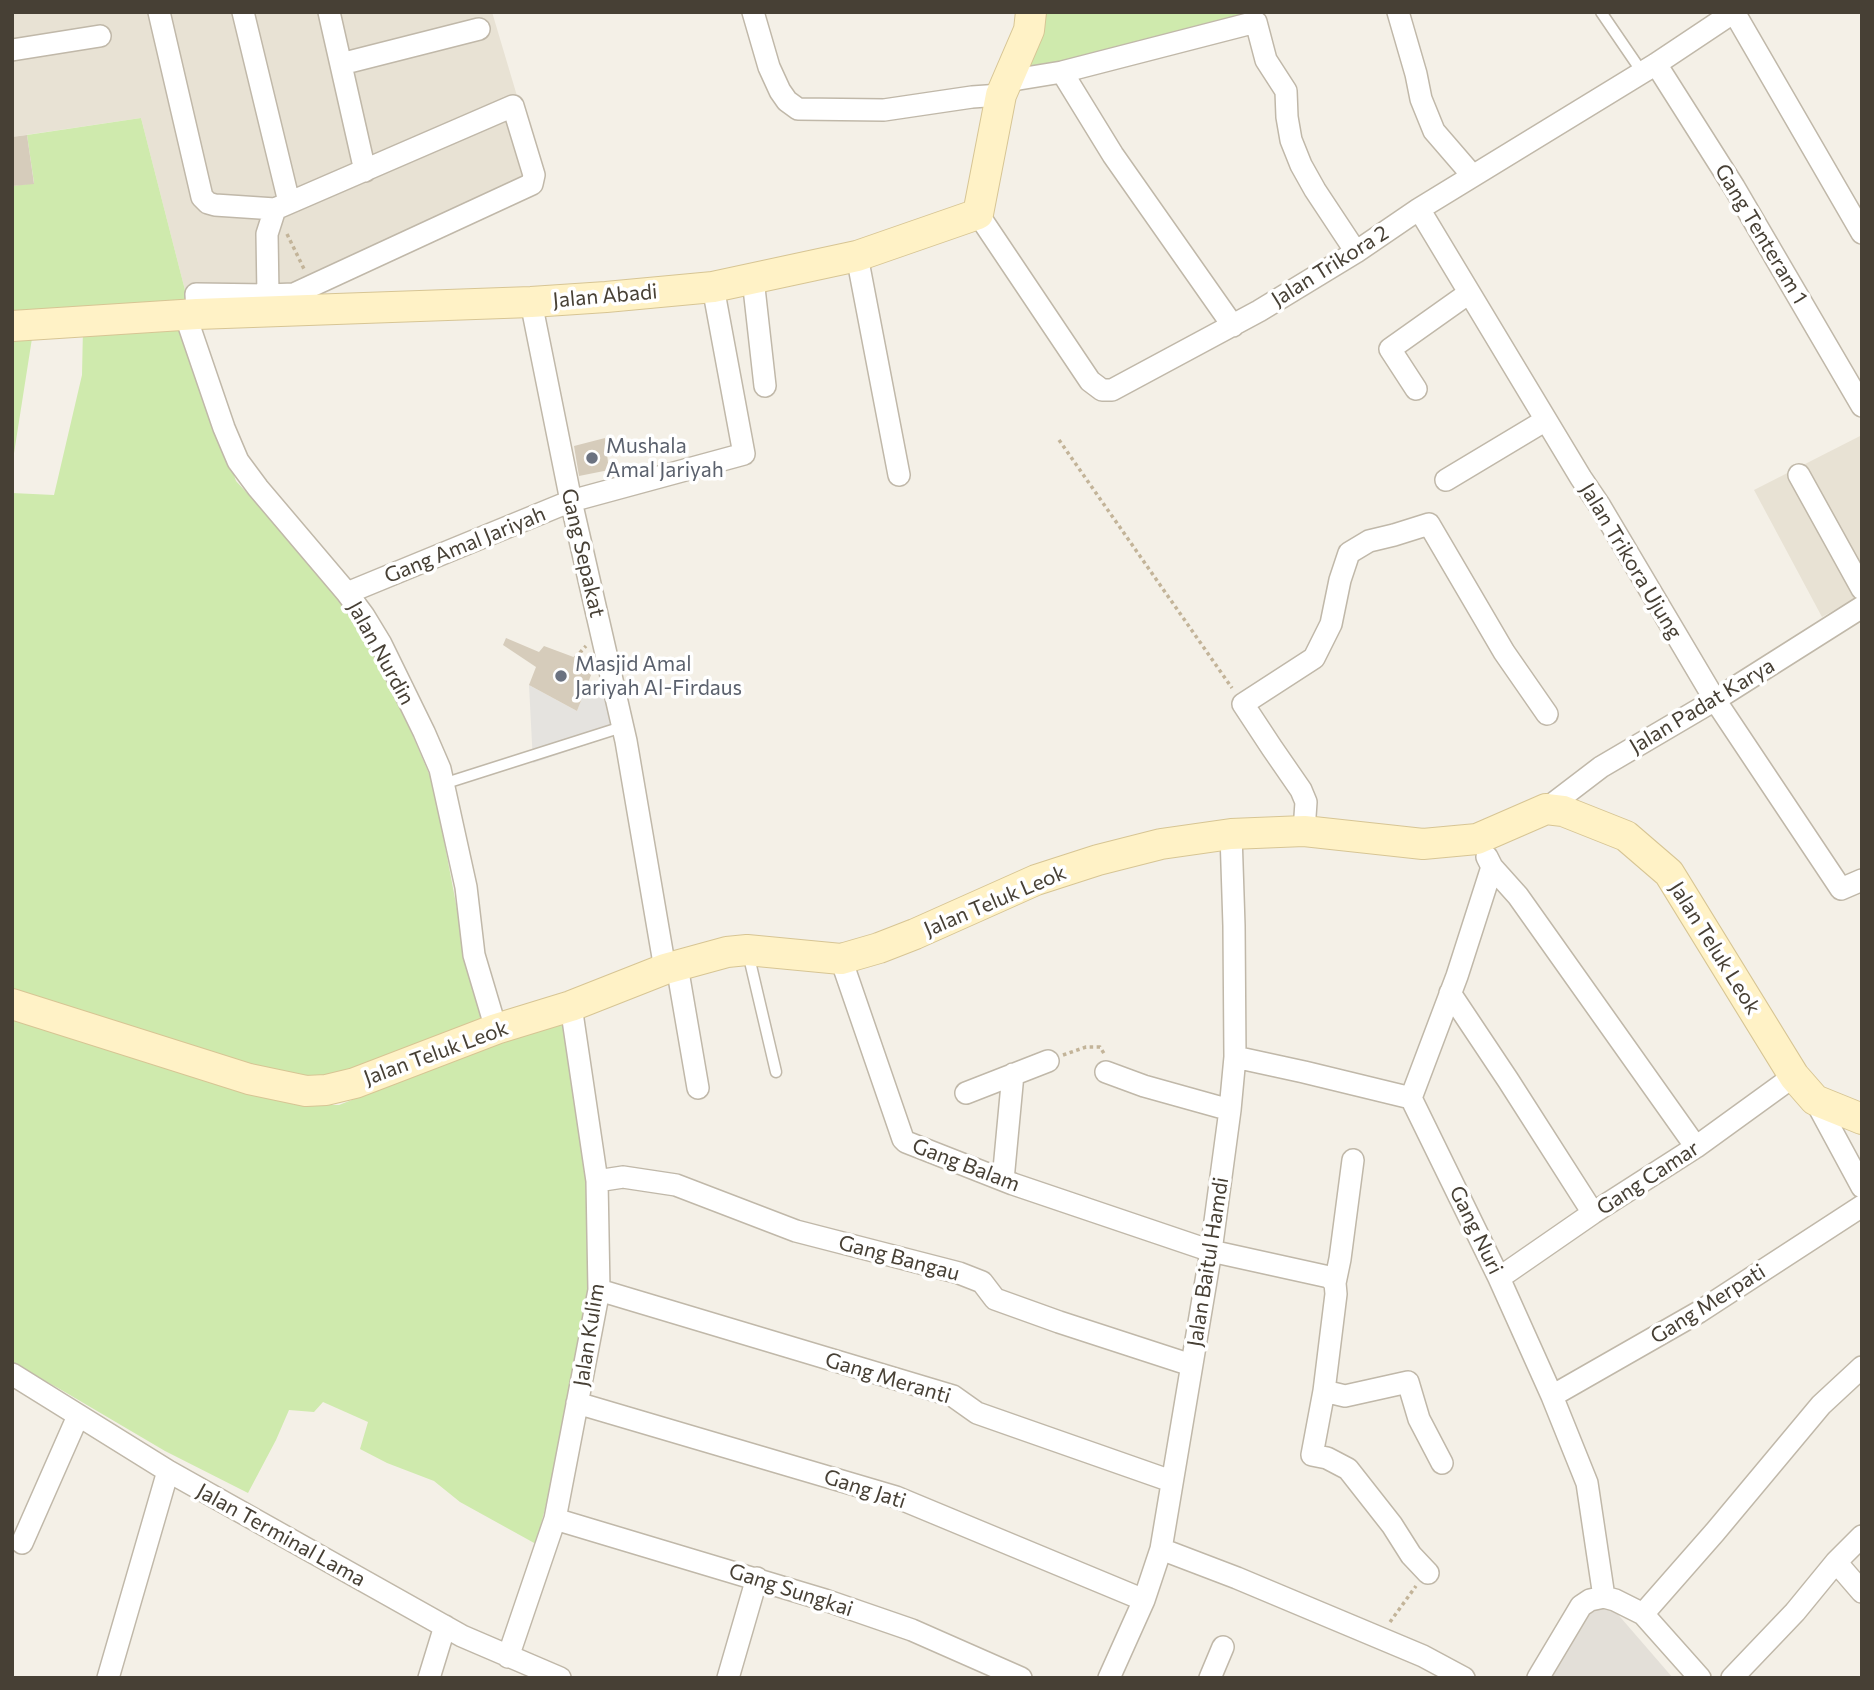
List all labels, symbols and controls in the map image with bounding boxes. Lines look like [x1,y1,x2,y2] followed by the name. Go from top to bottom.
[1709,159,1813,309] street label: Gang Tenteram 1
[1267,220,1393,312] street label: Jalan Trikora 2
[552,279,658,313] street label: Jalan Abadi
[606,433,724,483] place label: Mushala Amal Jariyah
[584,450,600,466] marker: Mushala Amal Jariyah
[1575,478,1687,644] street label: Jalan Trikora Ujung
[556,486,610,620] street label: Gang Sepakat
[381,501,549,589] street label: Gang Amal Jariyah
[342,597,420,709] street label: Jalan Nurdin
[575,651,742,701] place label: Masjid Amal Jariyah Al-Firdaus
[1625,653,1779,759] street label: Jalan Padat Karya
[553,668,569,684] marker: Masjid Amal Jariyah Al-Firdaus
[920,860,1070,942] street label: Jalan Teluk Leok
[1664,877,1766,1019] street label: Jalan Teluk Leok
[360,1015,512,1091] street label: Jalan Teluk Leok
[909,1133,1023,1197] street label: Gang Balam
[1592,1136,1704,1220] street label: Gang Camar
[1182,1175,1234,1349] street label: Jalan Baitul Hamdi
[1444,1182,1508,1278] street label: Gang Nuri
[836,1230,962,1286] street label: Gang Bangau
[1646,1259,1770,1349] street label: Gang Merpati
[568,1282,610,1388] street label: Jalan Kulim
[822,1347,954,1409] street label: Gang Meranti
[821,1464,909,1514] street label: Gang Jati
[192,1478,370,1592] street label: Jalan Terminal Lama
[726,1558,856,1622] street label: Gang Sungkai

